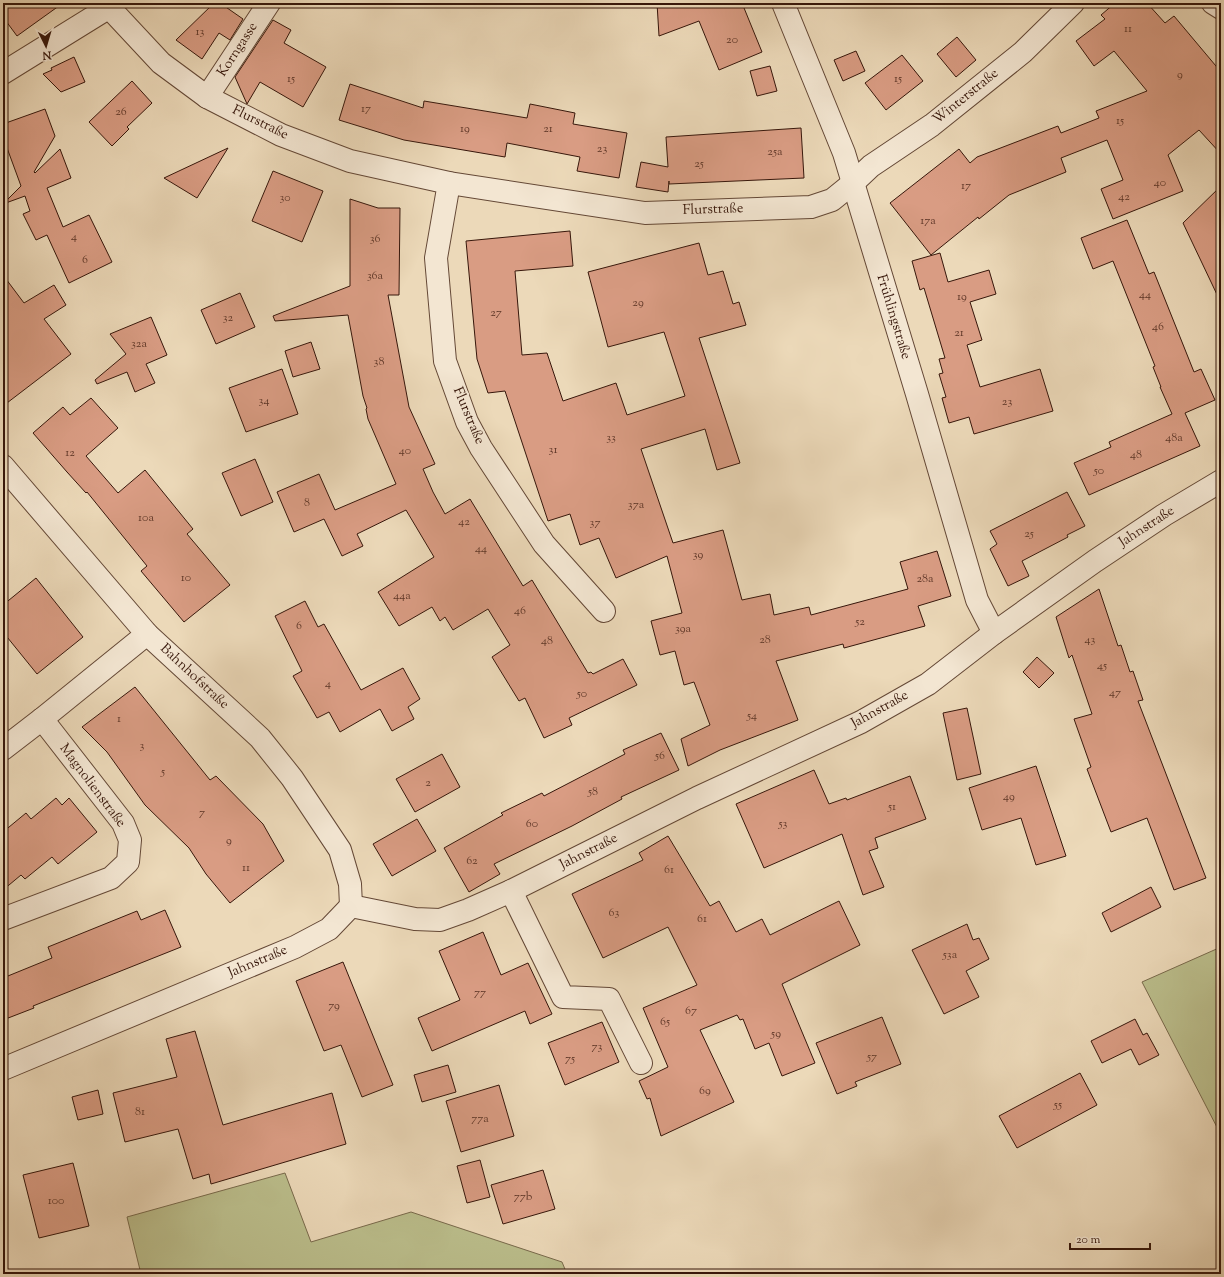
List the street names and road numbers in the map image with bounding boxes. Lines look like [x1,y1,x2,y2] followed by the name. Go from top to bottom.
[213,19,263,81] street label: Korngasse
[929,64,1003,130] street label: Winterstraße
[228,101,292,145] street label: Flurstraße
[682,199,744,221] street label: Flurstraße
[871,272,915,362] street label: Frühlingstraße
[447,384,489,448] street label: Flurstraße
[1114,501,1179,553] street label: Jahnstraße
[155,640,233,714] street label: Bahnhofstraße
[847,686,912,734] street label: Jahnstraße
[54,740,130,832] street label: Magnolienstraße
[556,829,622,876] street label: Jahnstraße
[224,941,291,984] street label: Jahnstraße

